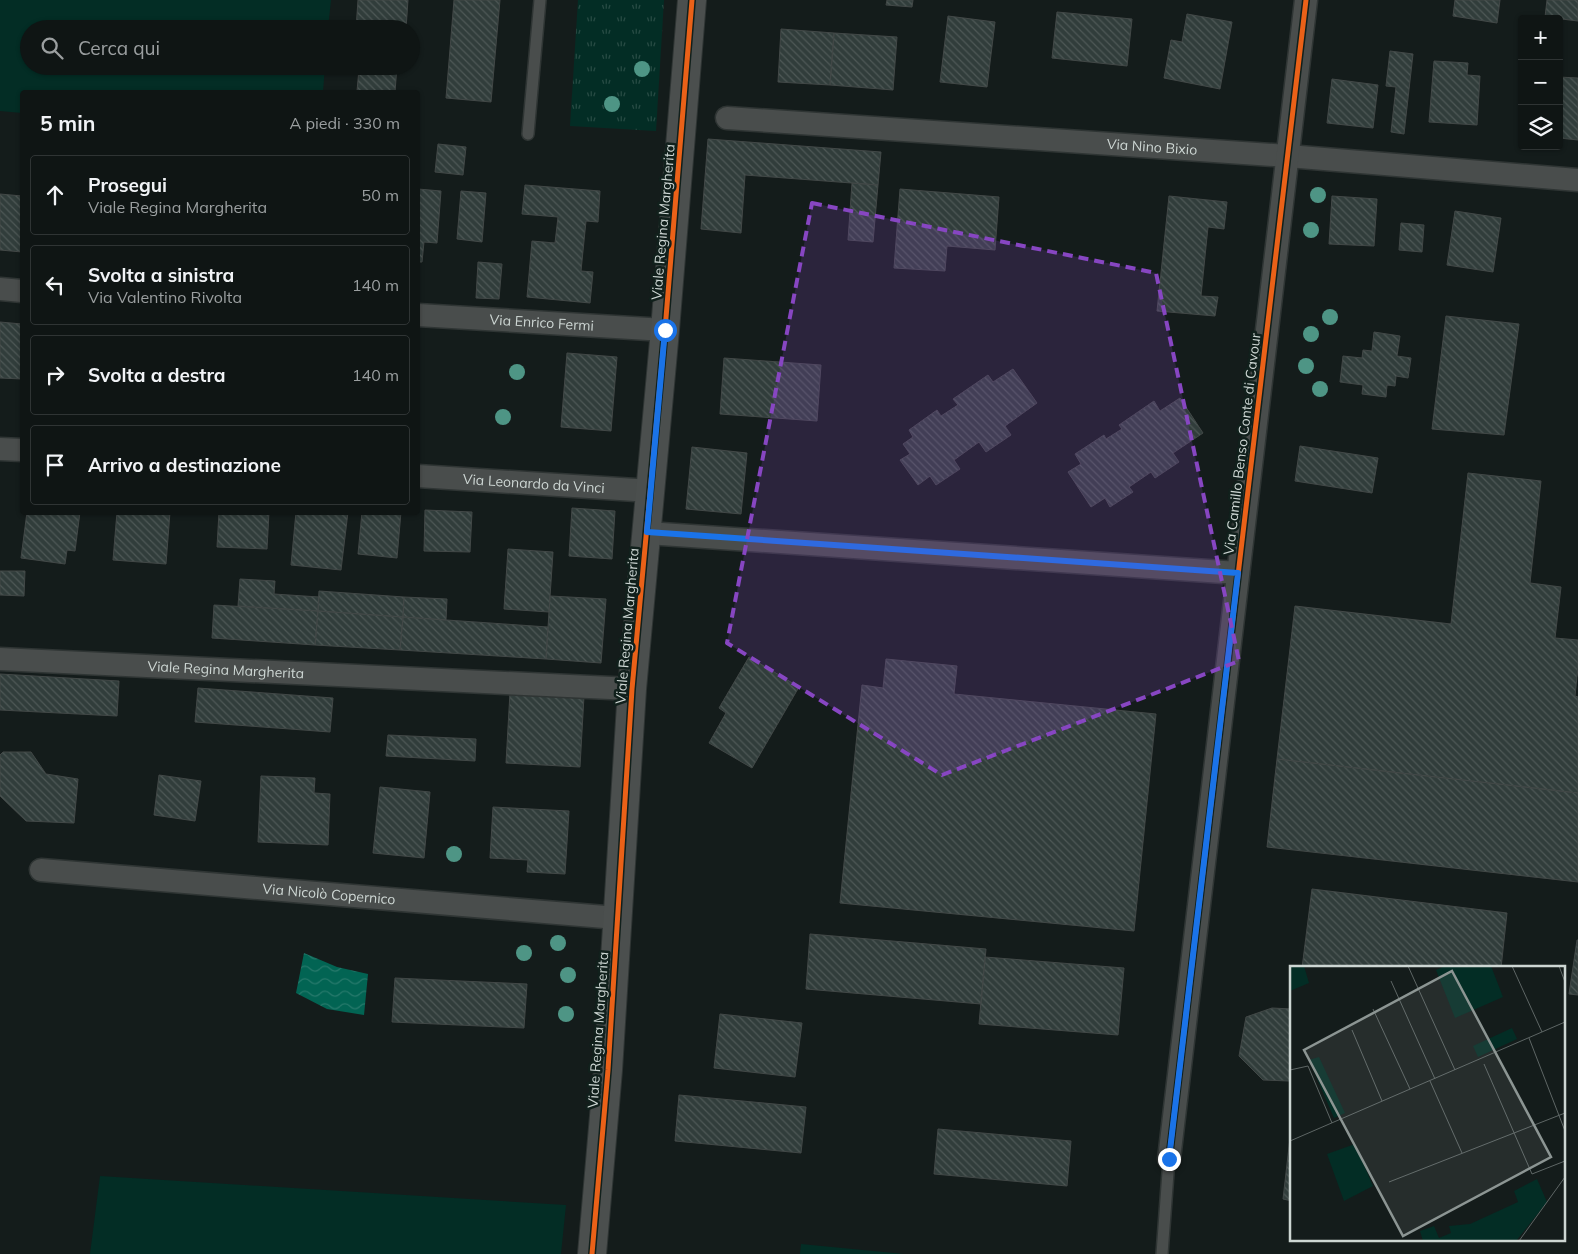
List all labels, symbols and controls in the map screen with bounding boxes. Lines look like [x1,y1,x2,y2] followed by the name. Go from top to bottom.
[1518,15,1563,150] map controls
[1518,15,1563,60] button: +
[20,20,420,75] search box
[38,34,66,62] icon: search
[78,36,160,60] text: Cerca qui
[1518,60,1563,105] button: −
[1518,105,1563,150] button: layers
[40,110,95,136] text: 5 min
[289,113,400,133] text: A piedi · 330 m
[1106,135,1198,159] street label: Via Nino Bixio
[647,143,679,301] street label: Viale Regina Margherita
[88,173,167,197] text: Prosegui
[41,181,69,209] icon: ahead
[362,185,399,205] text: 50 m
[88,197,267,217] text: Viale Regina Margherita
[88,263,234,287] text: Svolta a sinistra
[41,271,69,299] icon: left
[352,275,399,295] text: 140 m
[88,287,242,307] text: Via Valentino Rivolta
[489,310,594,335] street label: Via Enrico Fermi
[654,319,677,342] route start
[1219,331,1265,556] street label: Via Camillo Benso Conte di Cavour
[41,361,69,389] icon: right
[88,363,226,387] text: Svolta a destra
[352,365,399,385] text: 140 m
[41,451,69,479] icon: arrive
[88,453,281,477] text: Arrivo a destinazione
[462,470,605,497] street label: Via Leonardo da Vinci
[611,547,643,705] street label: Viale Regina Margherita
[147,657,305,682] street label: Viale Regina Margherita
[262,879,396,909] street label: Via Nicolò Copernico
[584,951,612,1109] street label: Viale Regina Margherita
[1290,966,1566,1242] inset map
[1158,1148,1181,1171] route end

